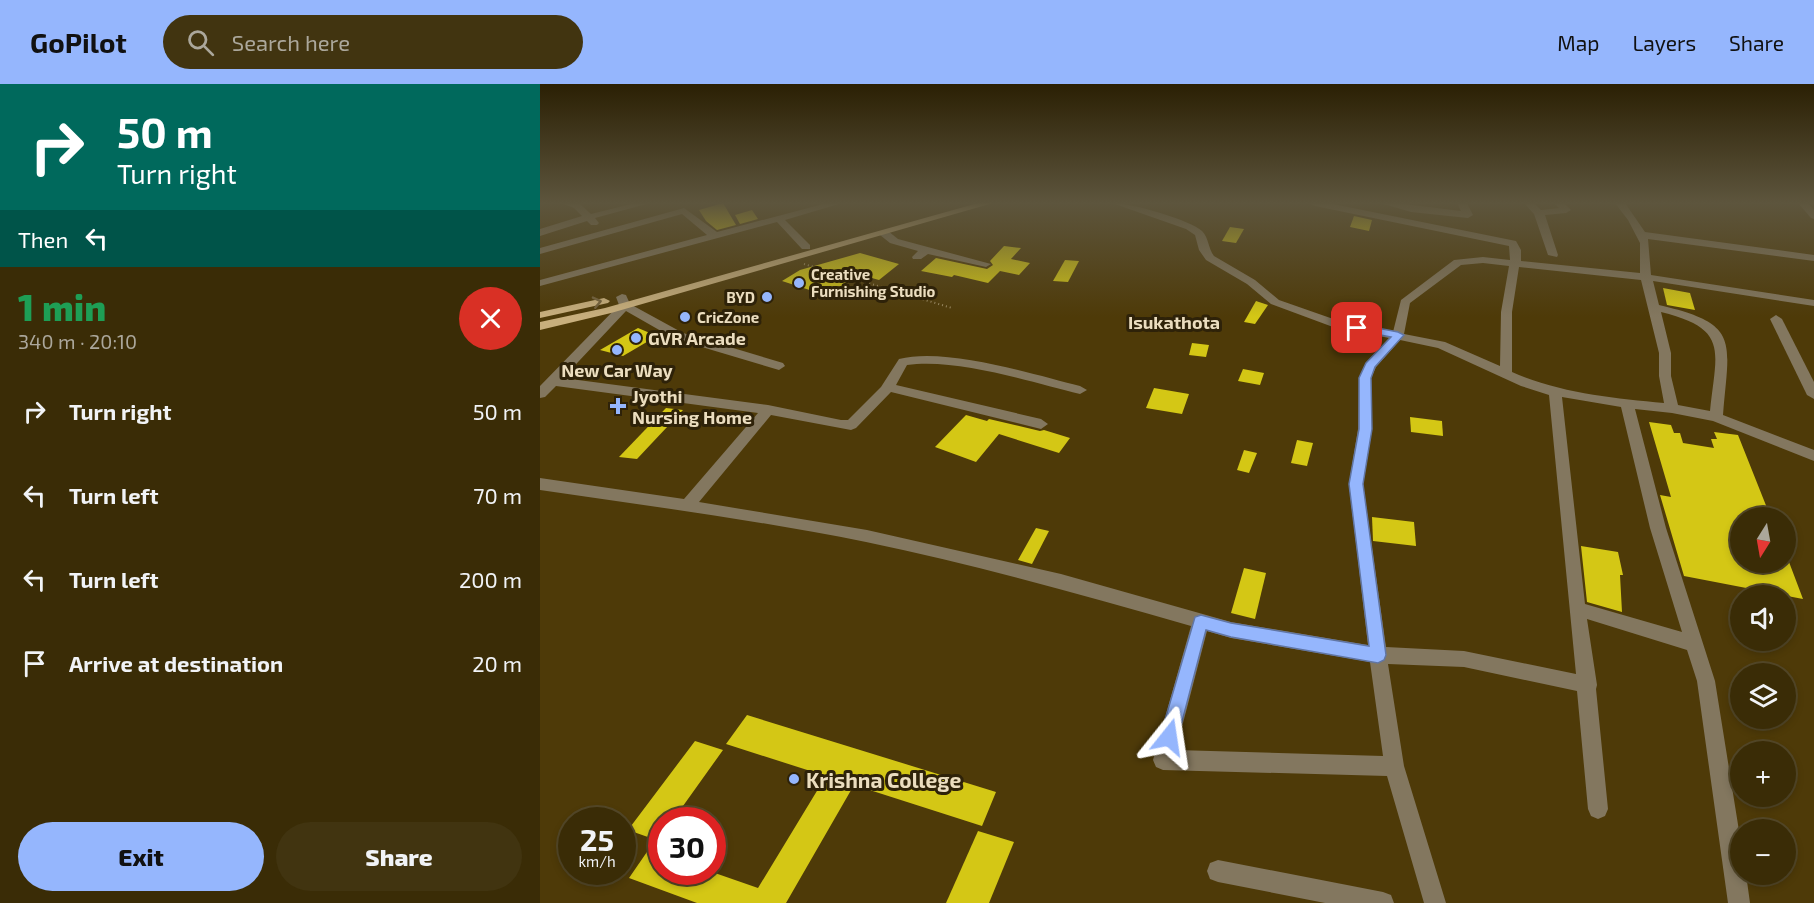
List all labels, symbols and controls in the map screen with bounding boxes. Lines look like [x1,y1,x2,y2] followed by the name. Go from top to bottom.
[163,15,583,69] search box
[30,25,127,59] text: GoPilot
[184,26,217,59] icon: search
[232,29,350,55] text: Search here
[1557,30,1599,55] text: Map
[1632,30,1696,55] text: Layers
[1729,30,1784,55] text: Share
[117,106,213,156] text: 50 m
[18,108,96,186] icon: right
[117,157,237,189] text: Turn right
[80,222,113,255] icon: left
[18,226,68,252] text: Then
[811,265,936,300] place label: Creative Furnishing Studio
[792,276,806,290] marker: Creative Furnishing Studio
[18,285,106,328] text: 1 min
[459,287,522,350] button: close
[726,288,755,306] place label: BYD
[760,290,774,304] marker: BYD
[592,297,602,310] one-way arrow
[1331,302,1382,353] pin
[697,308,759,326] place label: CricZone
[678,310,692,324] marker: CricZone
[1128,311,1220,333] district label: Isukathota
[1340,311,1373,344] icon: arrive
[648,327,746,349] place label: GVR Arcade
[18,329,137,353] text: 340 m · 20:10
[629,331,643,345] marker: GVR Arcade
[610,343,624,357] marker: New Car Way
[561,359,674,381] place label: New Car Way
[632,385,752,428] place label: Jyothi Nursing Home
[18,395,51,428] icon: right
[609,397,627,415] marker: Jyothi Nursing Home
[69,398,171,424] text: Turn right
[473,398,522,424] text: 50 m
[18,479,51,512] icon: left
[69,482,158,508] text: Turn left
[473,482,522,508] text: 70 m
[1730,507,1796,573] north arrow
[1730,507,1796,885] map controls
[18,563,51,596] icon: left
[69,566,158,592] text: Turn left
[459,566,522,592] text: 200 m
[1730,585,1796,651] button: sound
[18,647,51,680] icon: arrive
[69,650,283,676] text: Arrive at destination
[472,650,522,676] text: 20 m
[1730,663,1796,729] button: layers
[1137,705,1201,769] position arrow
[1730,741,1796,807] button: +
[806,767,961,792] place label: Krishna College
[787,772,801,786] marker: Krishna College
[648,807,726,885] speed limit sign: 30
[1730,819,1796,885] button: −
[580,821,614,857] text: 25
[18,822,264,891] button: Exit
[276,822,522,891] button: Share
[578,852,616,870] text: km/h

